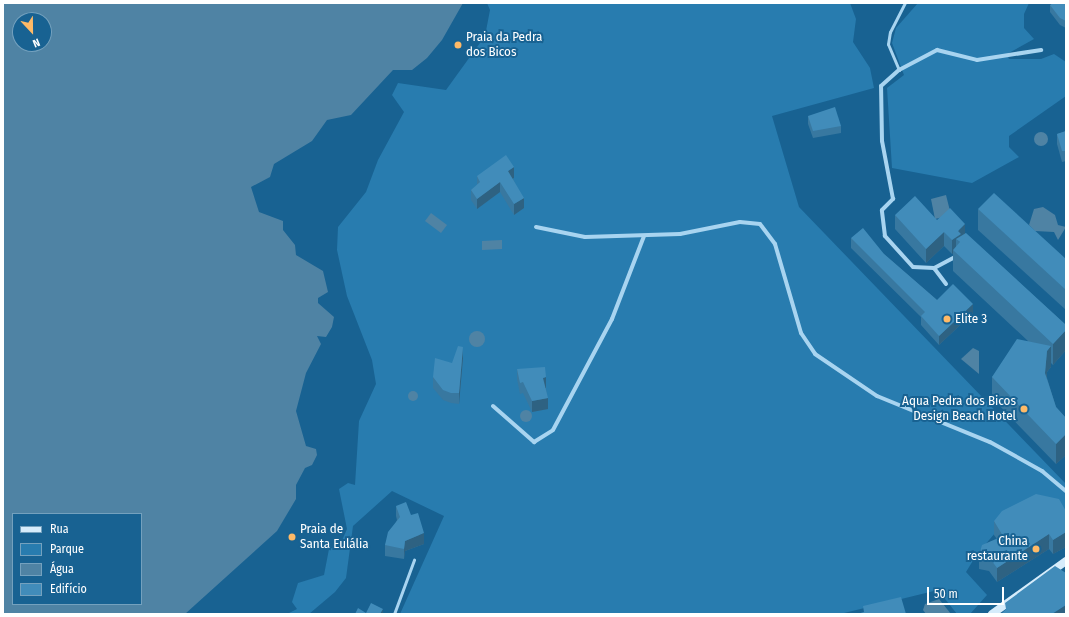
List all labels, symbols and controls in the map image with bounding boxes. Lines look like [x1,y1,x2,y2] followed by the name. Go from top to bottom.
[12,12,52,52] north arrow
[466,30,542,61] place label: Praia da Pedra dos Bicos
[31,35,42,50] text: N
[453,40,463,50] marker: Praia da Pedra dos Bicos
[955,311,987,327] place label: Elite 3
[942,314,952,324] marker: Elite 3
[902,394,1016,425] place label: Aqua Pedra dos Bicos Design Beach Hotel
[1019,404,1029,414] marker: Aqua Pedra dos Bicos Design Beach Hotel
[12,513,142,605] legend
[50,522,69,536] text: Rua
[300,522,369,553] place label: Praia de Santa Eulália
[287,532,297,542] marker: Praia de Santa Eulália
[967,534,1028,565] place label: China restaurante
[50,542,84,556] text: Parque
[1031,544,1041,554] marker: China restaurante
[50,562,74,576] text: Água
[929,579,1006,605] scale bar
[50,582,87,596] text: Edifício
[934,587,958,601] text: 50 m

